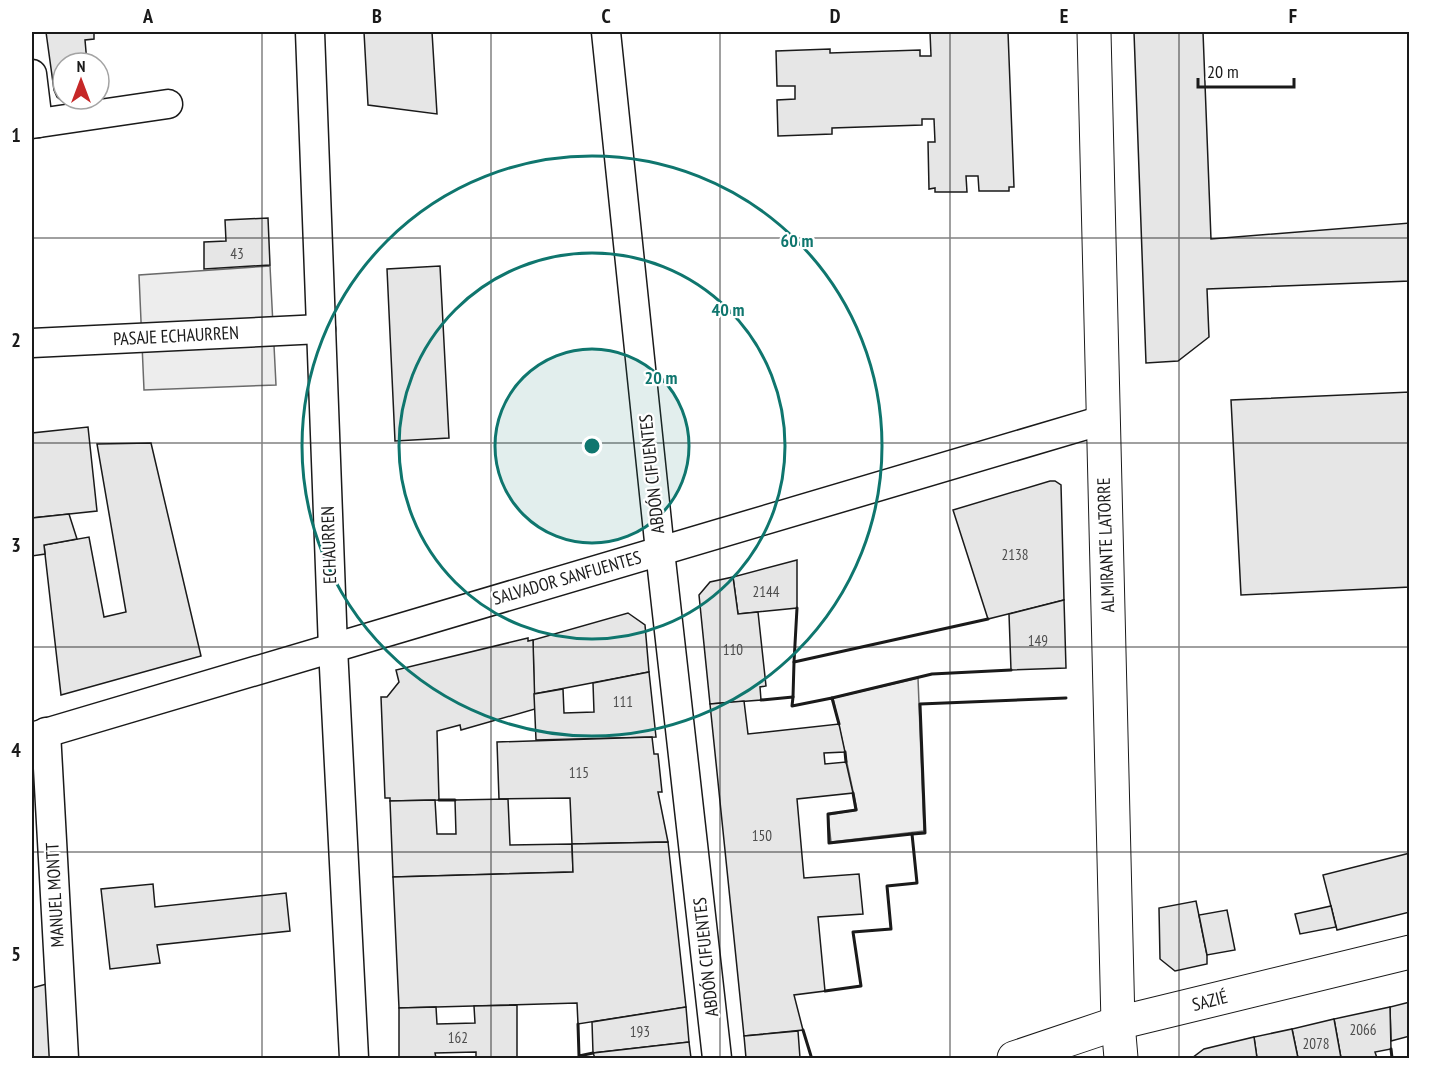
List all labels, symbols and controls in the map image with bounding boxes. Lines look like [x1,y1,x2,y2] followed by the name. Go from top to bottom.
[142,3,154,29] text: A
[372,3,382,29] text: B
[601,3,611,29] text: C
[830,3,841,29] text: D
[1060,3,1068,29] text: E
[1289,3,1297,29] text: F
[51,51,111,111] north arrow
[1198,51,1294,89] scale bar
[77,56,85,76] text: N
[1207,60,1239,83] text: 20 m
[11,122,21,148] text: 1
[781,229,813,252] text: 60 m
[230,244,244,263] house number: 43
[712,298,744,321] text: 40 m
[112,321,239,350] street label: PASAJE ECHAURREN
[11,327,21,353] text: 2
[645,366,677,389] text: 20 m
[634,413,669,535] street label: ABDÓN CIFUENTES
[582,436,602,456] centre of rings
[1092,477,1119,613] street label: ALMIRANTE LATORRE
[316,506,341,584] street label: ECHAURREN
[11,532,21,558] text: 3
[490,545,644,610] street label: SALVADOR SANFUENTES
[1001,545,1029,564] house number: 2138
[752,582,780,601] house number: 2144
[1028,631,1048,650] house number: 149
[723,640,743,659] house number: 110
[613,692,633,711] house number: 111
[11,737,21,763] text: 4
[569,763,589,782] house number: 115
[752,826,772,845] house number: 150
[40,842,69,948] street label: MANUEL MONTT
[688,896,723,1018] street label: ABDÓN CIFUENTES
[11,941,21,967] text: 5
[1190,985,1230,1016] street label: SAZIÉ
[1349,1020,1377,1039] house number: 2066
[630,1022,650,1041] house number: 193
[448,1028,468,1047] house number: 162
[1302,1034,1330,1053] house number: 2078

